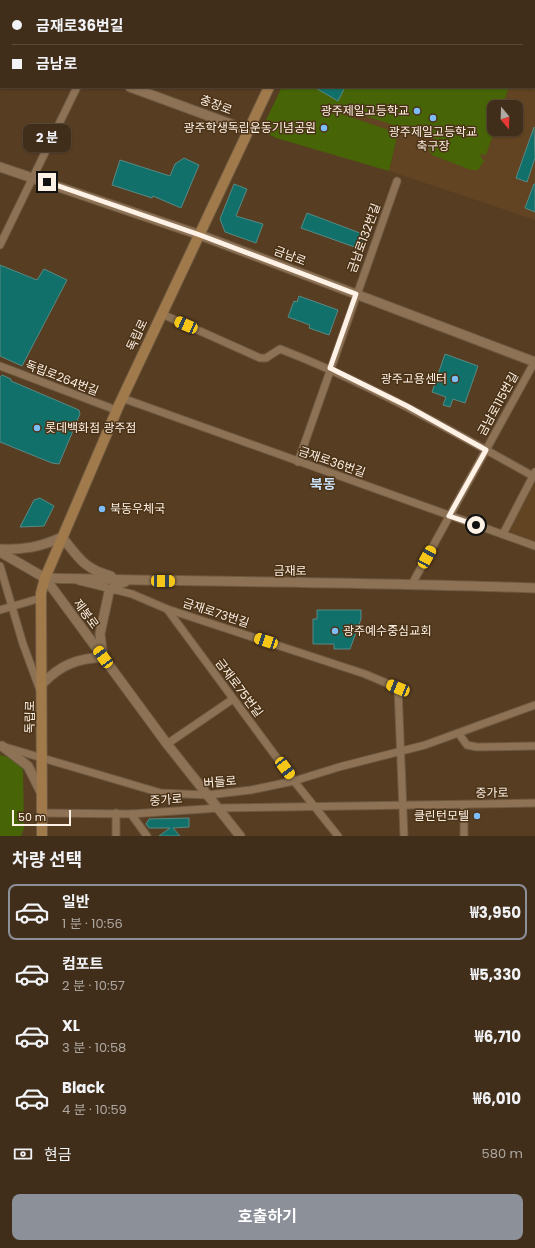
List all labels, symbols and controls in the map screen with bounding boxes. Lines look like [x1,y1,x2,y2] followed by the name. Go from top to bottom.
[36,15,124,36] text: 금재로36번길
[36,53,77,74] text: 금남로
[198,91,235,118] street label: 충장로
[487,100,523,136] north arrow
[487,100,523,136] map controls
[321,102,409,119] place label: 광주제일고등학교
[412,106,422,116] marker: 광주제일고등학교
[428,113,438,123] marker: 광주제일고등학교 축구장
[184,119,316,136] place label: 광주학생독립운동기념공원
[319,123,329,133] marker: 광주학생독립운동기념공원
[389,123,477,154] place label: 광주제일고등학교 축구장
[23,124,71,152] callout: 2 분
[36,128,58,147] text: 2 분
[38,173,56,191] route end
[343,201,384,275] street label: 금남로132번길
[272,242,309,269] street label: 금남로
[173,315,199,335] car
[122,316,151,353] street label: 독립로
[23,356,101,399] street label: 독립로264번길
[473,369,522,439] street label: 금남로115번길
[381,370,447,387] place label: 광주고용센터
[450,374,460,384] marker: 광주고용센터
[45,419,137,436] place label: 롯데백화점 광주점
[32,423,42,433] marker: 롯데백화점 광주점
[296,442,368,481] street label: 금재로36번길
[310,474,336,494] district label: 북동
[110,500,165,517] place label: 북동우체국
[97,504,107,514] marker: 북동우체국
[467,516,485,534] route start
[416,544,438,570] car
[273,562,307,579] street label: 금재로
[151,575,175,587] car
[181,594,252,631] street label: 금재로73번길
[70,595,103,632] street label: 제봉로
[343,622,431,639] place label: 광주예수중심교회
[330,626,340,636] marker: 광주예수중심교회
[253,632,279,650] car
[91,644,115,670] car
[212,655,267,720] street label: 금재로75번길
[385,678,411,698] car
[21,700,38,734] street label: 독립로
[273,755,297,781] car
[203,772,237,791] street label: 버들로
[475,784,509,801] street label: 중가로
[149,790,183,809] street label: 중가로
[414,807,469,824] place label: 클린턴모텔
[12,808,71,827] scale bar
[18,809,46,825] text: 50 m
[472,811,482,821] marker: 클린턴모텔
[12,847,82,872] text: 차량 선택
[62,891,90,912] text: 일반
[14,894,50,930] icon: car
[470,902,521,923] text: ₩3,950
[62,914,123,933] text: 1 분 · 10:56
[62,953,103,974] text: 컴포트
[14,956,50,992] icon: car
[470,964,521,985] text: ₩5,330
[62,976,125,995] text: 2 분 · 10:57
[62,1015,80,1036] text: XL
[14,1018,50,1054] icon: car
[475,1026,521,1047] text: ₩6,710
[62,1038,126,1057] text: 3 분 · 10:58
[62,1077,105,1098] text: Black
[14,1080,50,1116] icon: car
[473,1088,521,1109] text: ₩6,010
[62,1100,127,1119] text: 4 분 · 10:59
[12,1143,34,1165] icon: cash
[44,1144,72,1165] text: 현금
[482,1144,523,1163] text: 580 m
[12,1194,523,1240] button: 호출하기

